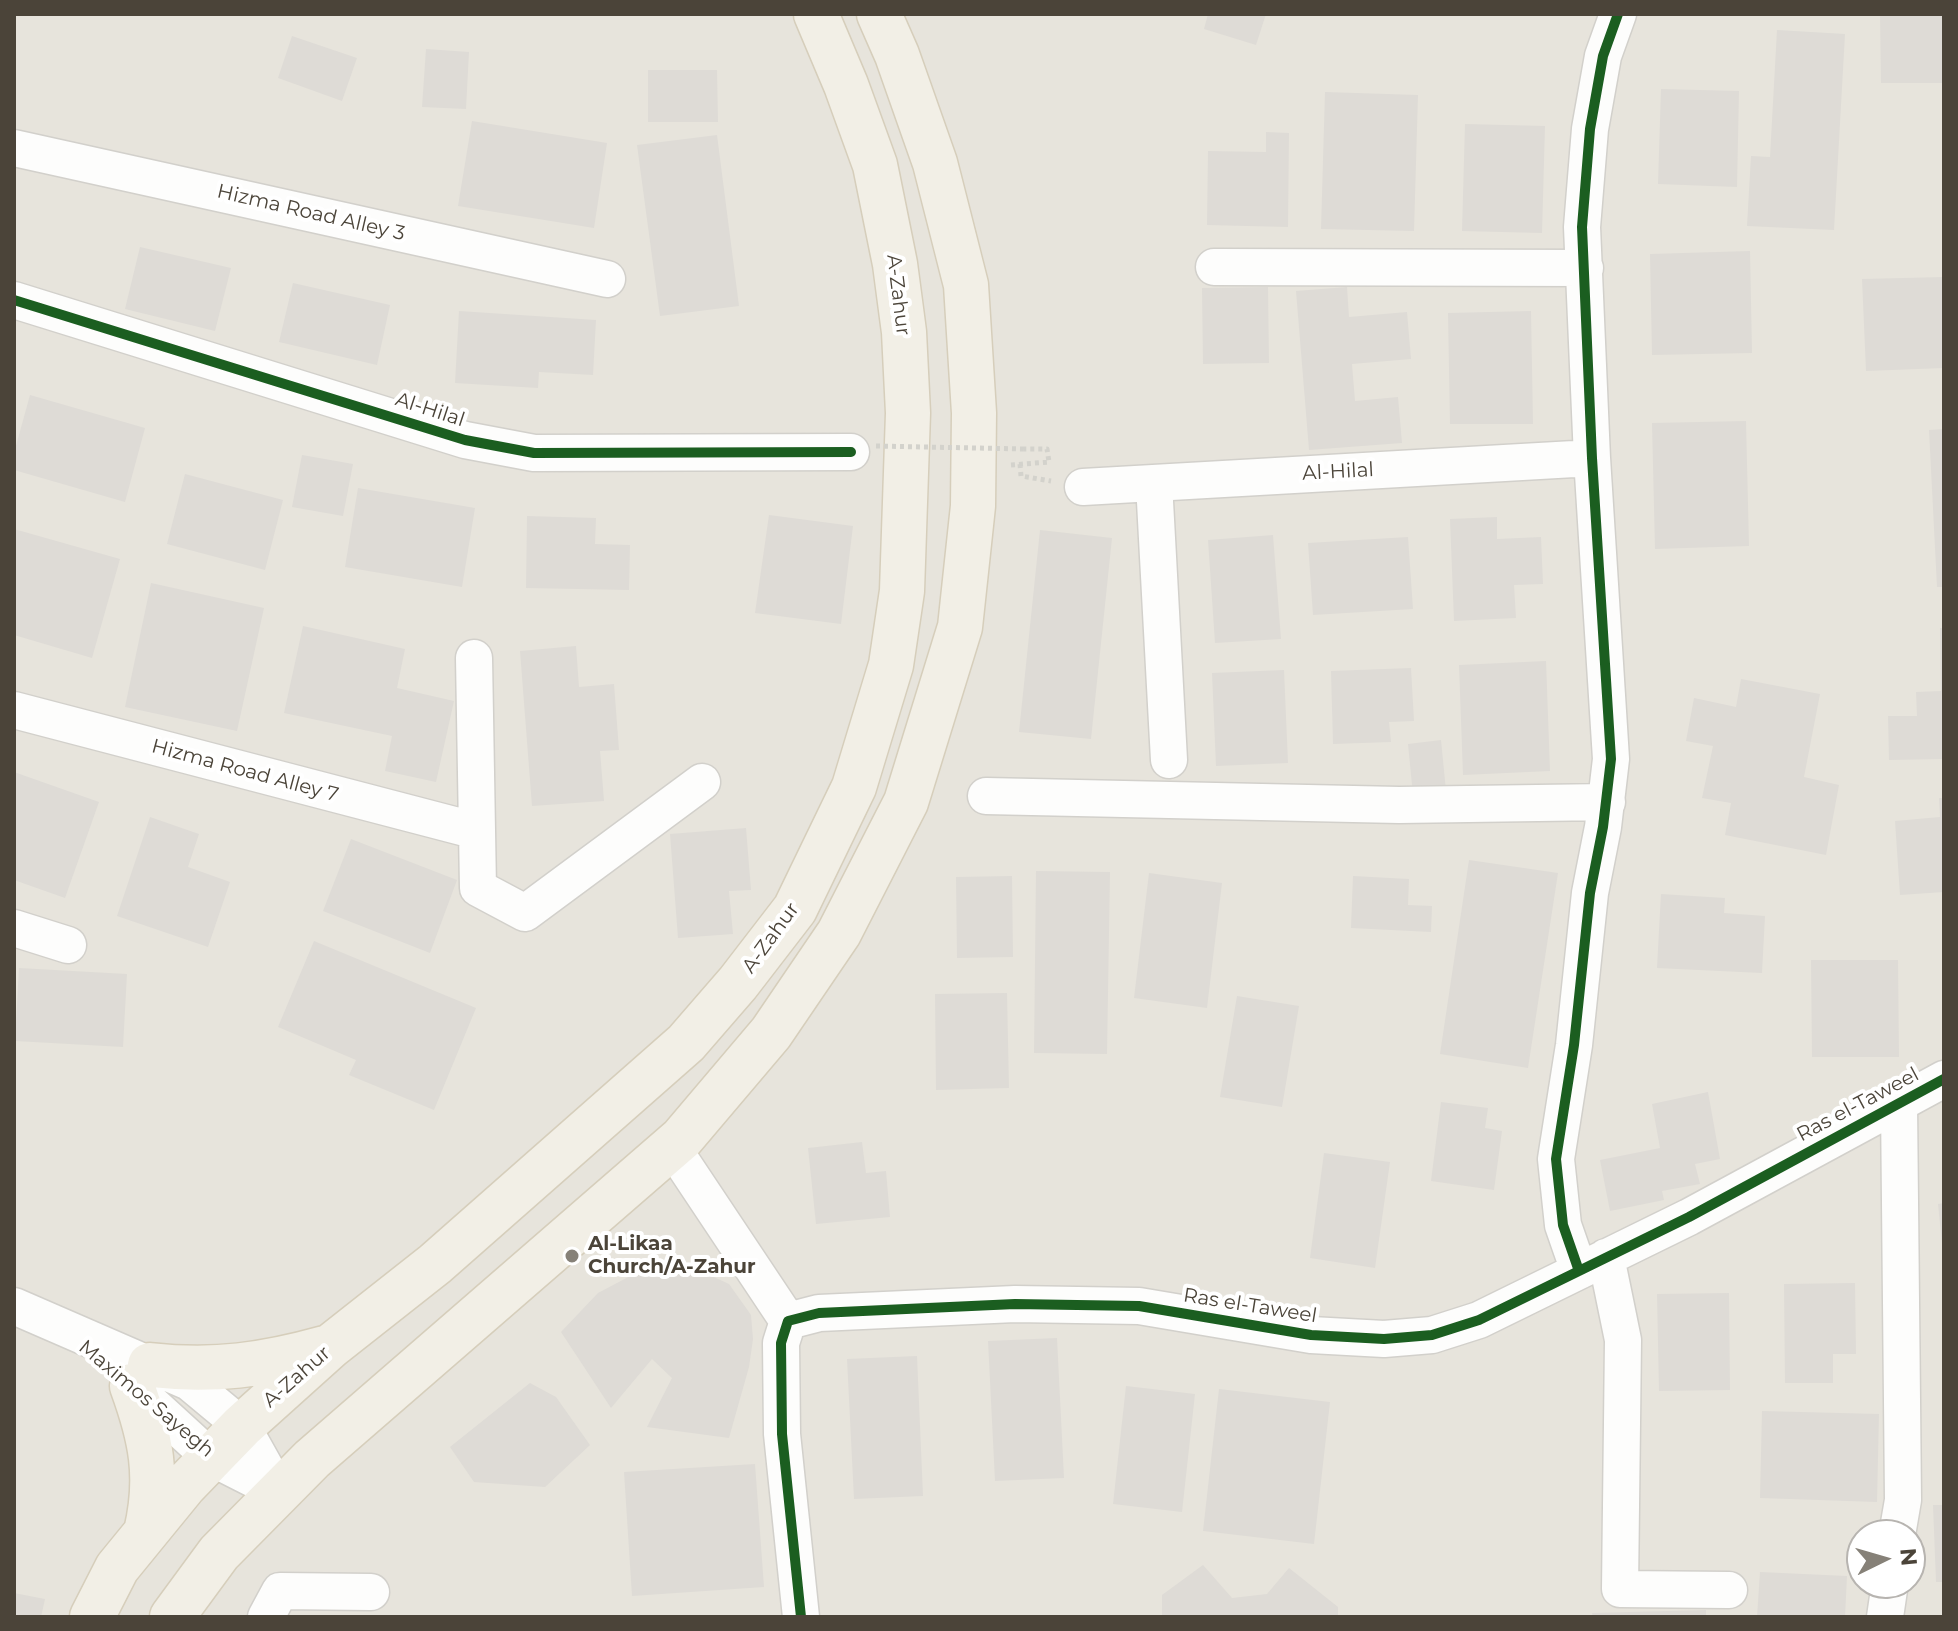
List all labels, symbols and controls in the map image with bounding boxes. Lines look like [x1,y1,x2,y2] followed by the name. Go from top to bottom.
[215,180,407,246] street label: Hizma Road Alley 3
[881,253,915,337] street label: A-Zahur
[392,388,468,432] street label: Al-Hilal
[1302,458,1374,486] street label: Al-Hilal
[149,734,341,808] street label: Hizma Road Alley 7
[737,898,805,978] street label: A-Zahur
[1793,1063,1923,1147] street label: Ras el-Taweel
[588,1232,756,1279] place label: Al-Likaa Church/A-Zahur
[563,1247,581,1265] marker: Al-Likaa Church/A-Zahur
[1181,1284,1319,1328] street label: Ras el-Taweel
[73,1335,219,1463] street label: Maximos Sayegh
[258,1341,336,1413] street label: A-Zahur
[1846,1519,1926,1599] north arrow
[1894,1547,1923,1567] text: N

